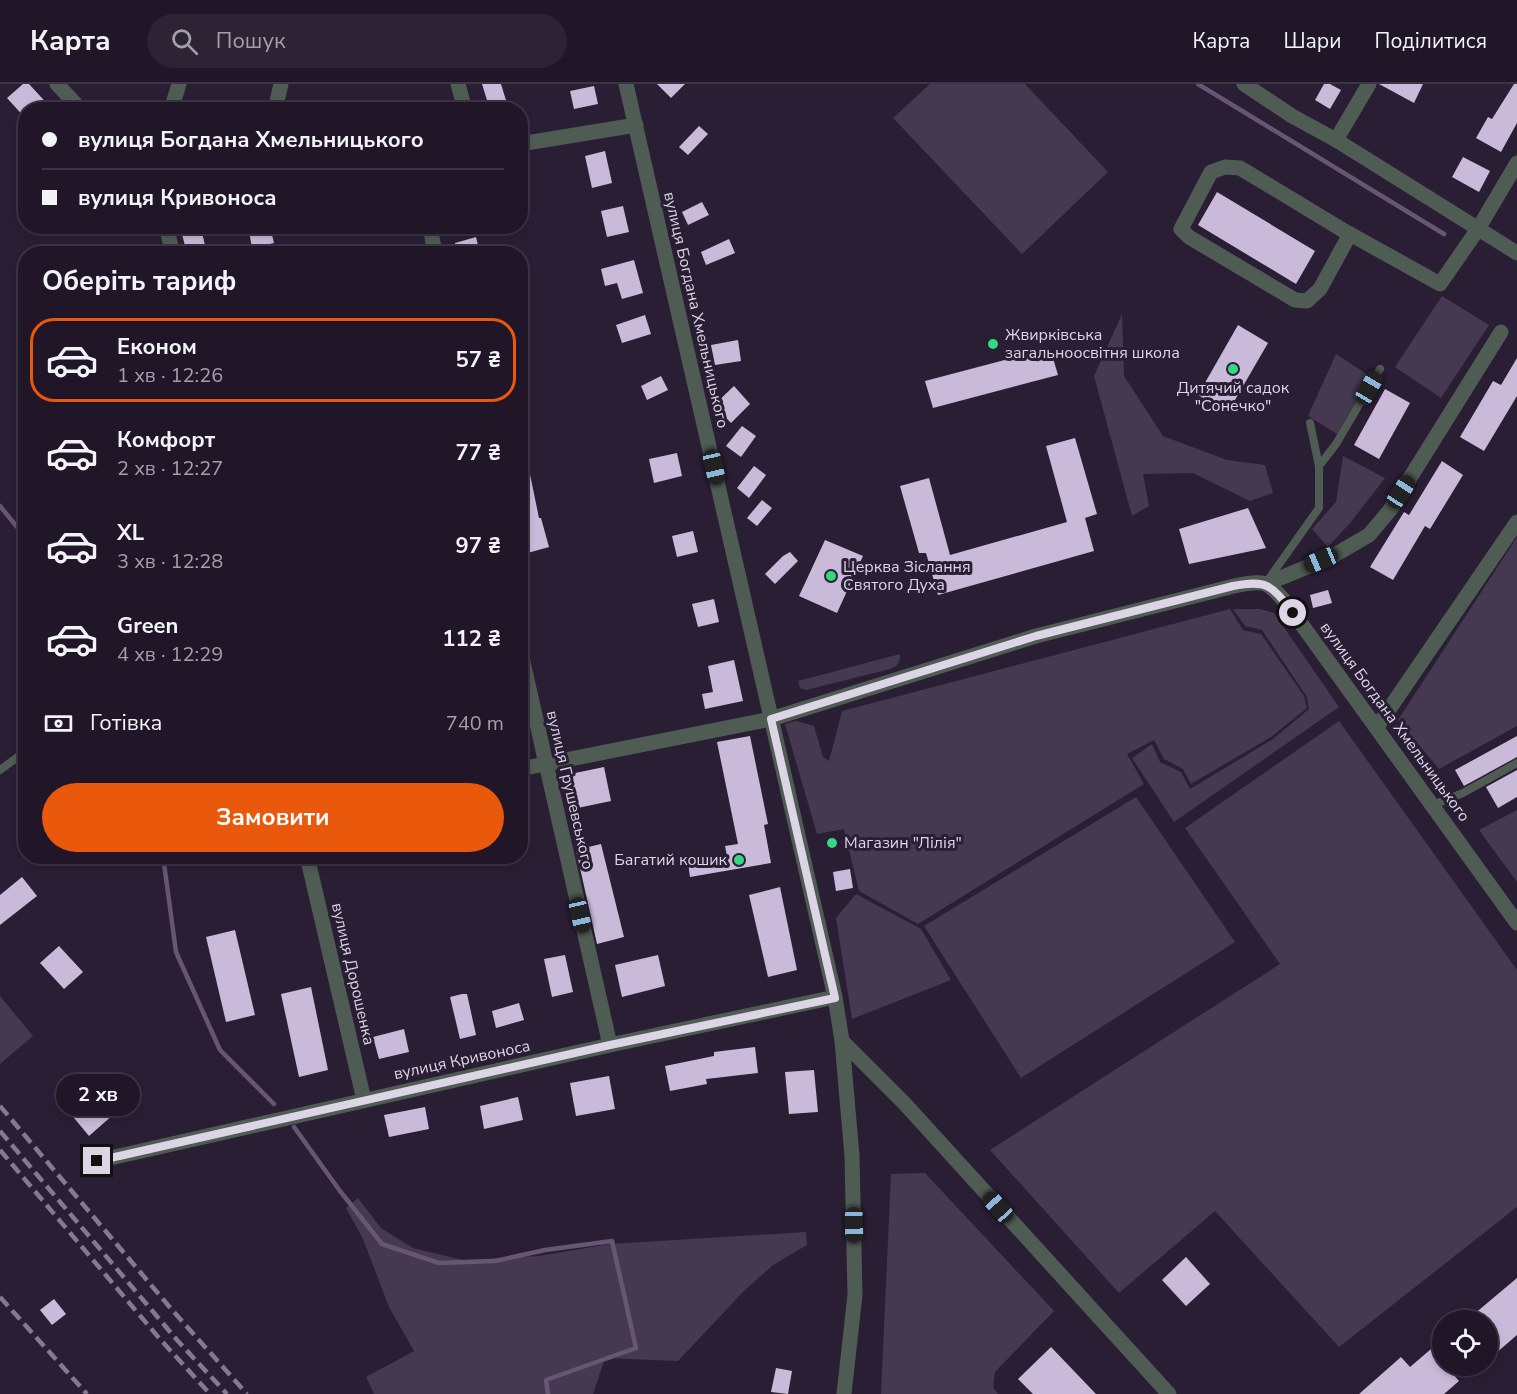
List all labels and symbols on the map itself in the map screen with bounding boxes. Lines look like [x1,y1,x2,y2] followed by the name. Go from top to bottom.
[658,190,734,430] street label: вулиця Богдана Хмельницького
[1005,324,1180,364] place label: Жвирківська загальноосвітня школа
[986,337,1000,351] marker: Жвирківська загальноосвітня школа
[1226,362,1240,376] marker: Дитячий садок "Сонечко"
[1352,368,1386,408] car
[1177,377,1290,417] place label: Дитячий садок "Сонечко"
[701,447,727,487] car
[1384,472,1418,512] car
[1301,545,1341,575] car
[843,556,971,596] place label: Церква Зіслання Святого Духа
[824,569,838,583] marker: Церква Зіслання Святого Духа
[1279,599,1306,626] route start
[1315,618,1475,826] street label: вулиця Богдана Хмельницького
[541,708,599,872] street label: вулиця Грушевського
[844,832,962,854] place label: Магазин "Лілія"
[825,836,839,850] marker: Магазин "Лілія"
[614,849,728,871] place label: Багатий кошик
[732,853,746,867] marker: Багатий кошик
[567,895,593,935] car
[326,901,380,1047] street label: вулиця Дорошенка
[392,1035,532,1085] street label: вулиця Кривоноса
[55,1074,139,1116] callout: 2 хв
[83,1147,110,1174] route end
[979,1188,1017,1226] car
[845,1207,863,1243] car

